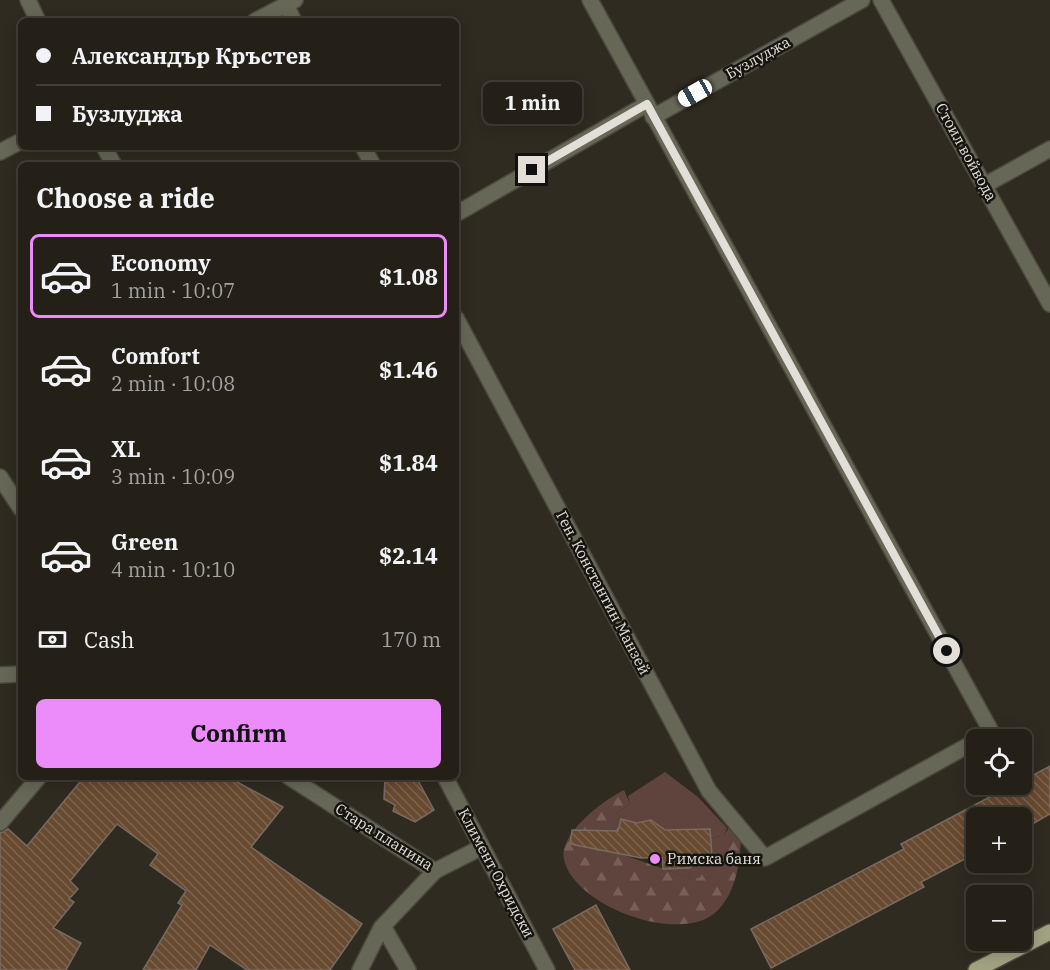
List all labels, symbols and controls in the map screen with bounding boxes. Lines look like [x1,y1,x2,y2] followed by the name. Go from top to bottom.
[722,32,793,83] street label: Бузлуджа
[72,41,311,70] text: Александър Кръстев
[675,76,715,110] car
[482,83,582,125] callout: 1 min
[505,89,561,116] text: 1 min
[72,99,183,128] text: Бузлуджа
[932,99,1001,204] street label: Стоил войвода
[518,156,545,183] route end
[36,180,215,215] text: Choose a ride
[111,248,211,277] text: Economy
[39,249,93,303] icon: car
[379,262,438,291] text: $1.08
[111,277,235,304] text: 1 min · 10:07
[111,341,200,370] text: Comfort
[39,342,93,396] icon: car
[379,355,438,384] text: $1.46
[111,370,235,397] text: 2 min · 10:08
[111,434,141,463] text: XL
[39,435,93,489] icon: car
[379,448,438,477] text: $1.84
[111,463,235,490] text: 3 min · 10:09
[552,508,655,678] street label: Ген. Константин Манзей
[111,527,178,556] text: Green
[39,528,93,582] icon: car
[379,541,438,570] text: $2.14
[111,556,235,583] text: 4 min · 10:10
[36,623,69,656] icon: cash
[84,625,135,654] text: Cash
[381,626,441,653] text: 170 m
[933,637,960,664] route start
[36,699,441,768] button: Confirm
[966,729,1032,951] map controls
[966,729,1032,795] button: locate
[332,799,437,874] street label: Стара планина
[454,805,539,941] street label: Климент Охридски
[966,807,1032,873] button: +
[667,849,761,868] place label: Римска баня
[648,852,662,866] marker: Римска баня
[966,885,1032,951] button: −

